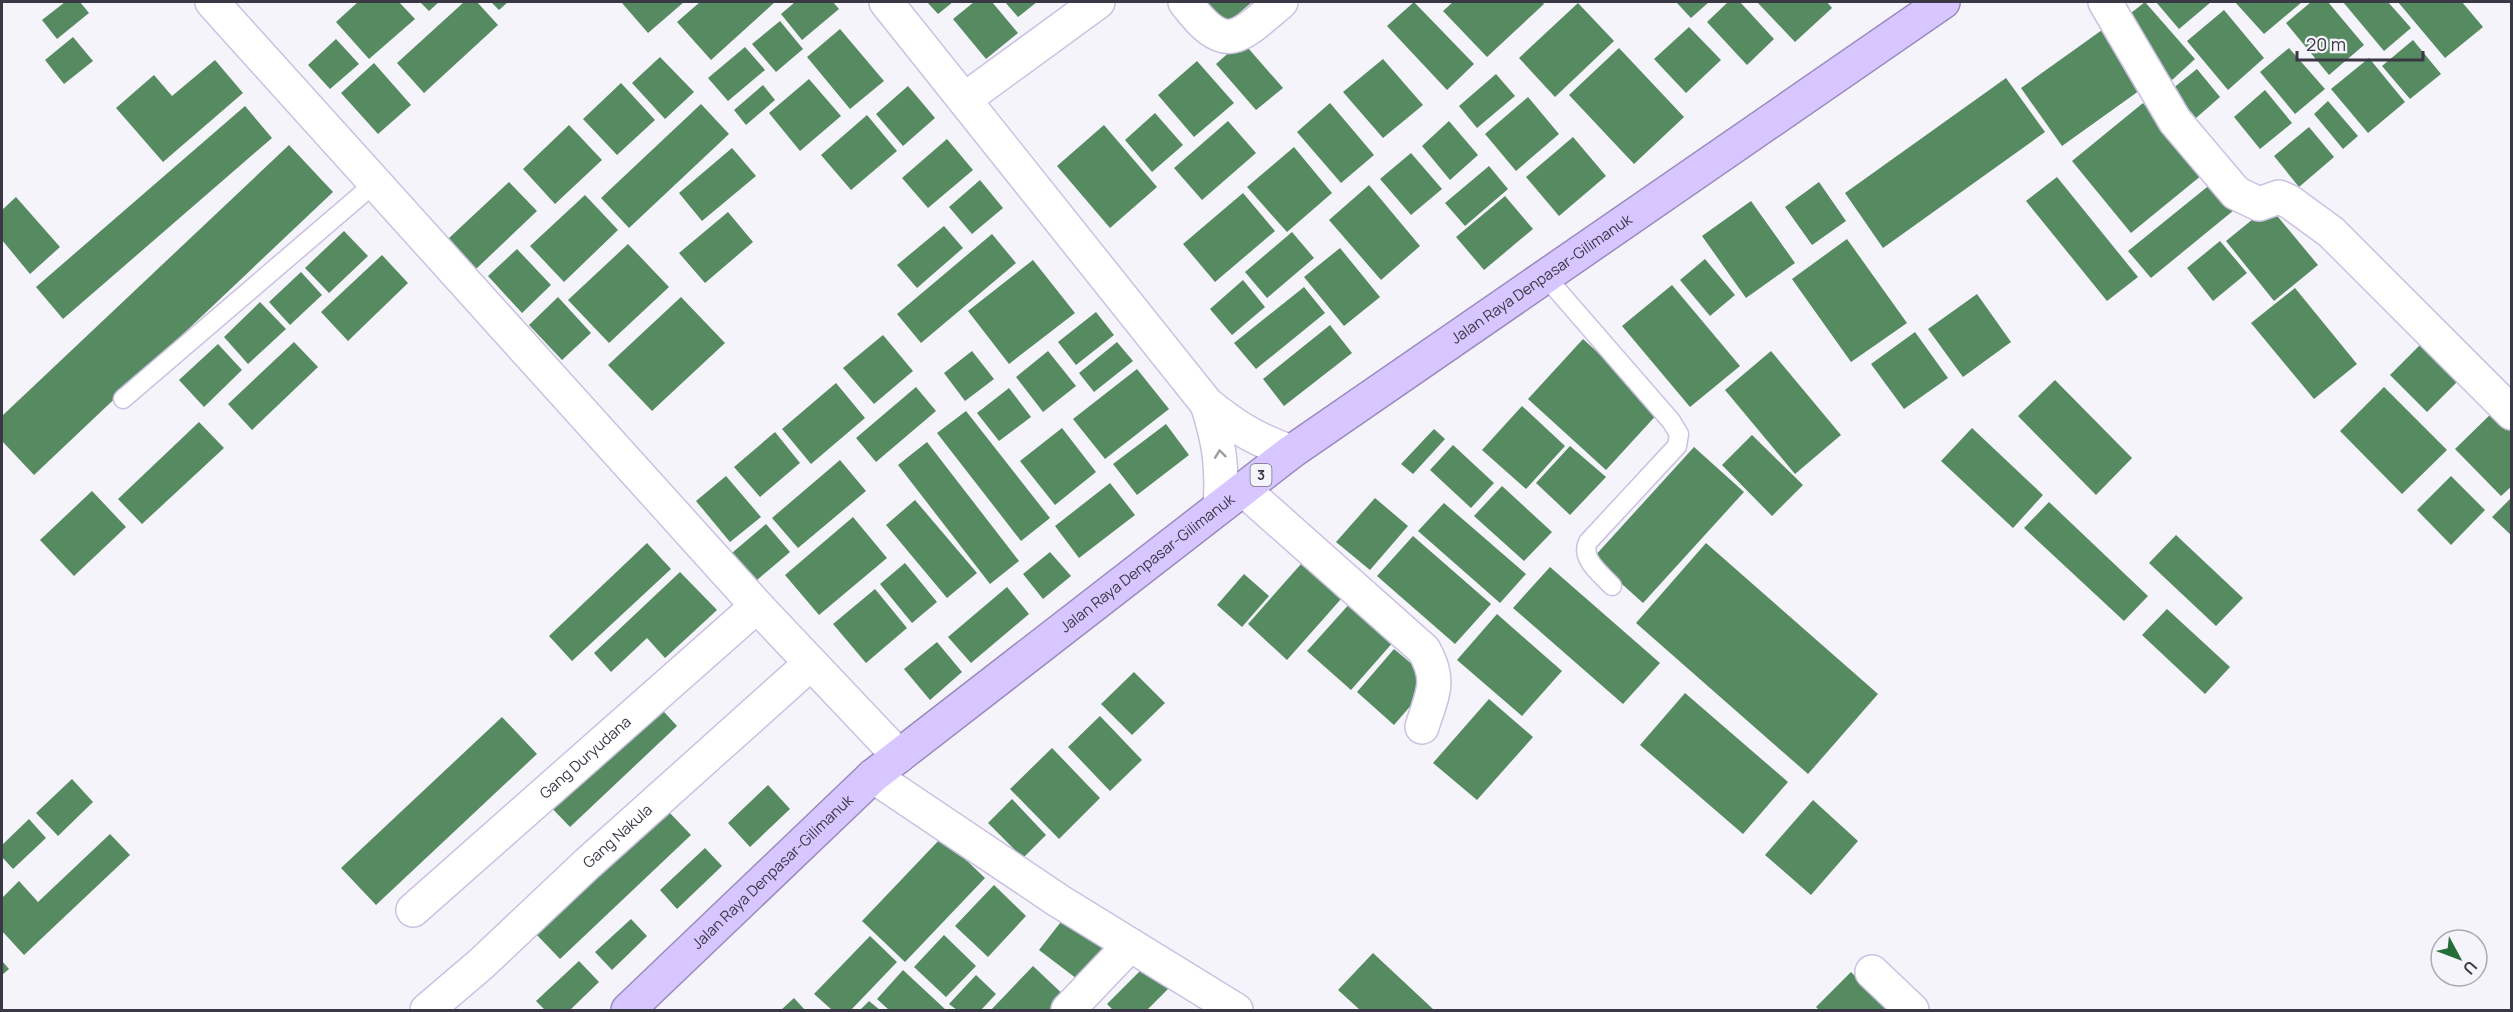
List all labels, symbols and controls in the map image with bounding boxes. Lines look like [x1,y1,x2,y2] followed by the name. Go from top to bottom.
[2297,24,2423,62] scale bar
[2306,32,2346,56] text: 20 m
[1446,209,1636,349] street label: Jalan Raya Denpasar-Gilimanuk
[1215,449,1227,458] one-way arrow
[1250,464,1272,486] road number: 3
[1055,488,1239,637] street label: Jalan Raya Denpasar-Gilimanuk
[535,711,635,803] street label: Gang Duryudana
[687,789,858,954] street label: Jalan Raya Denpasar-Gilimanuk
[578,799,657,873] street label: Gang Nakula
[2429,928,2489,988] north arrow
[2458,956,2482,979] text: U

